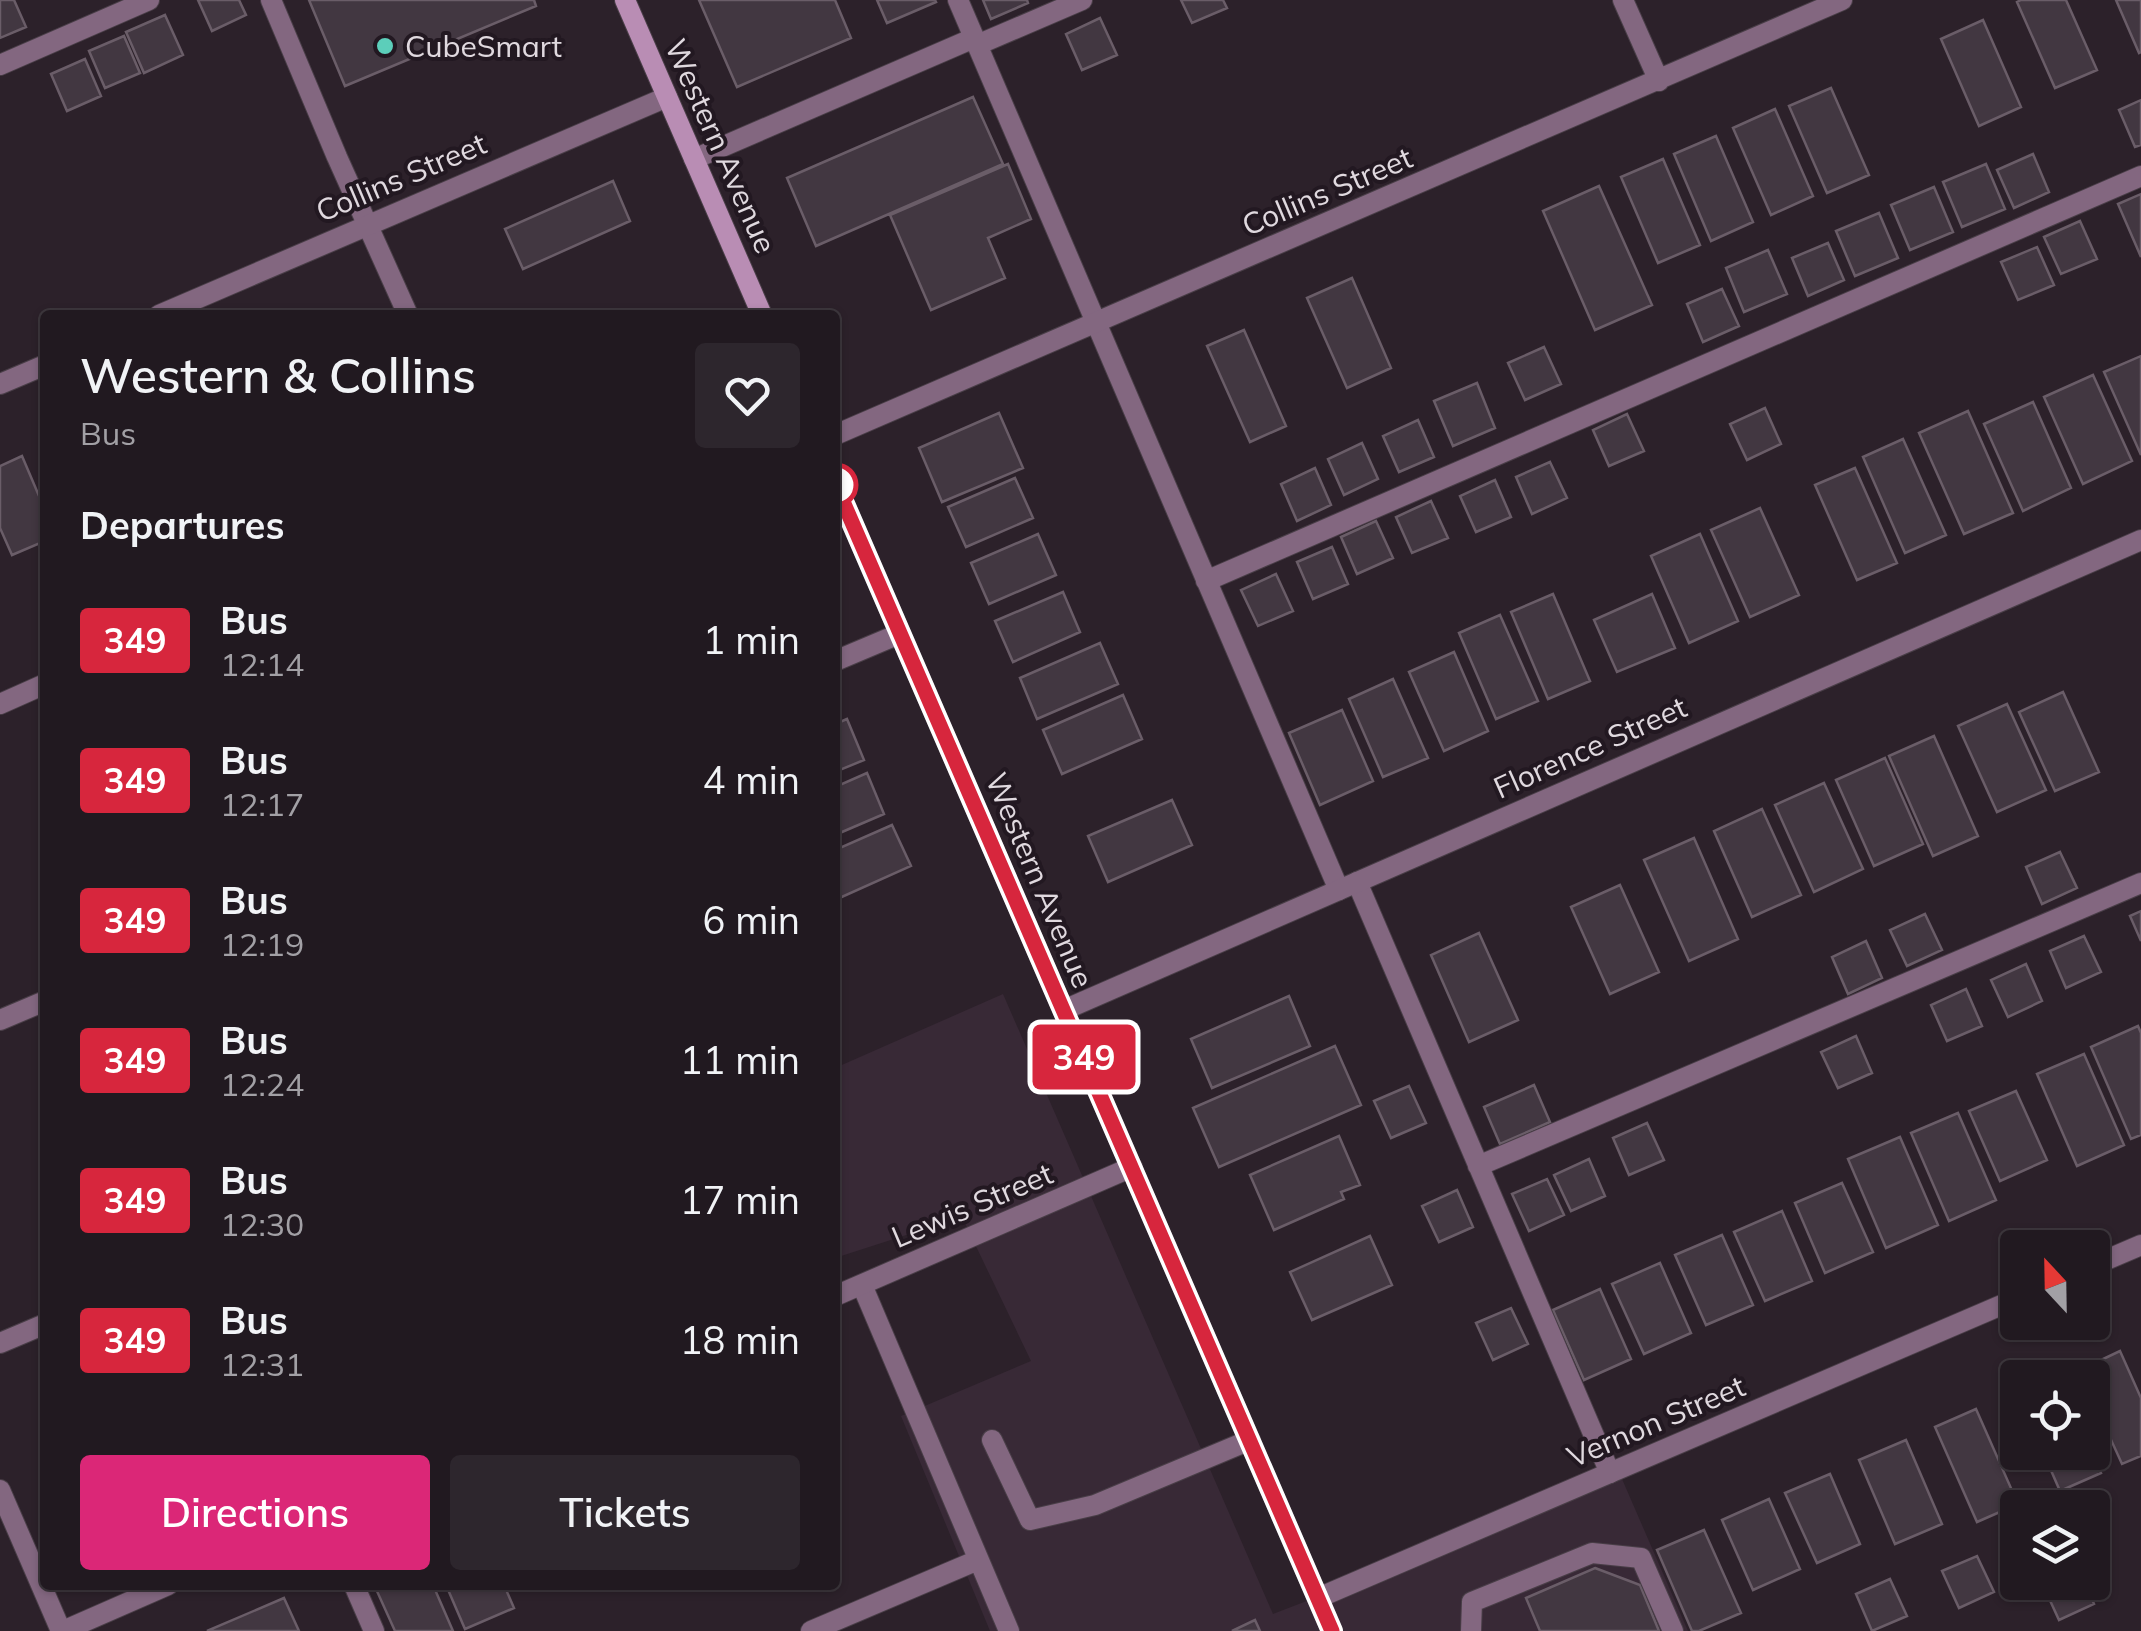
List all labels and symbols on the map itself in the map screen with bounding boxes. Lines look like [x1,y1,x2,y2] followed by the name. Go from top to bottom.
[405,27,562,65] place label: CubeSmart
[657,33,785,259] street label: Western Avenue
[374,35,396,57] marker: CubeSmart
[310,124,492,230] street label: Collins Street
[1236,138,1418,244] street label: Collins Street
[815,464,857,506] unlabelled marker
[1488,687,1692,807] street label: Florence Street
[978,767,1102,993] street label: Western Avenue
[1026,1024,1142,1090] line badge: 349
[886,1154,1058,1256] street label: Lewis Street
[2000,1230,2110,1340] north arrow
[1561,1366,1751,1476] street label: Vernon Street

